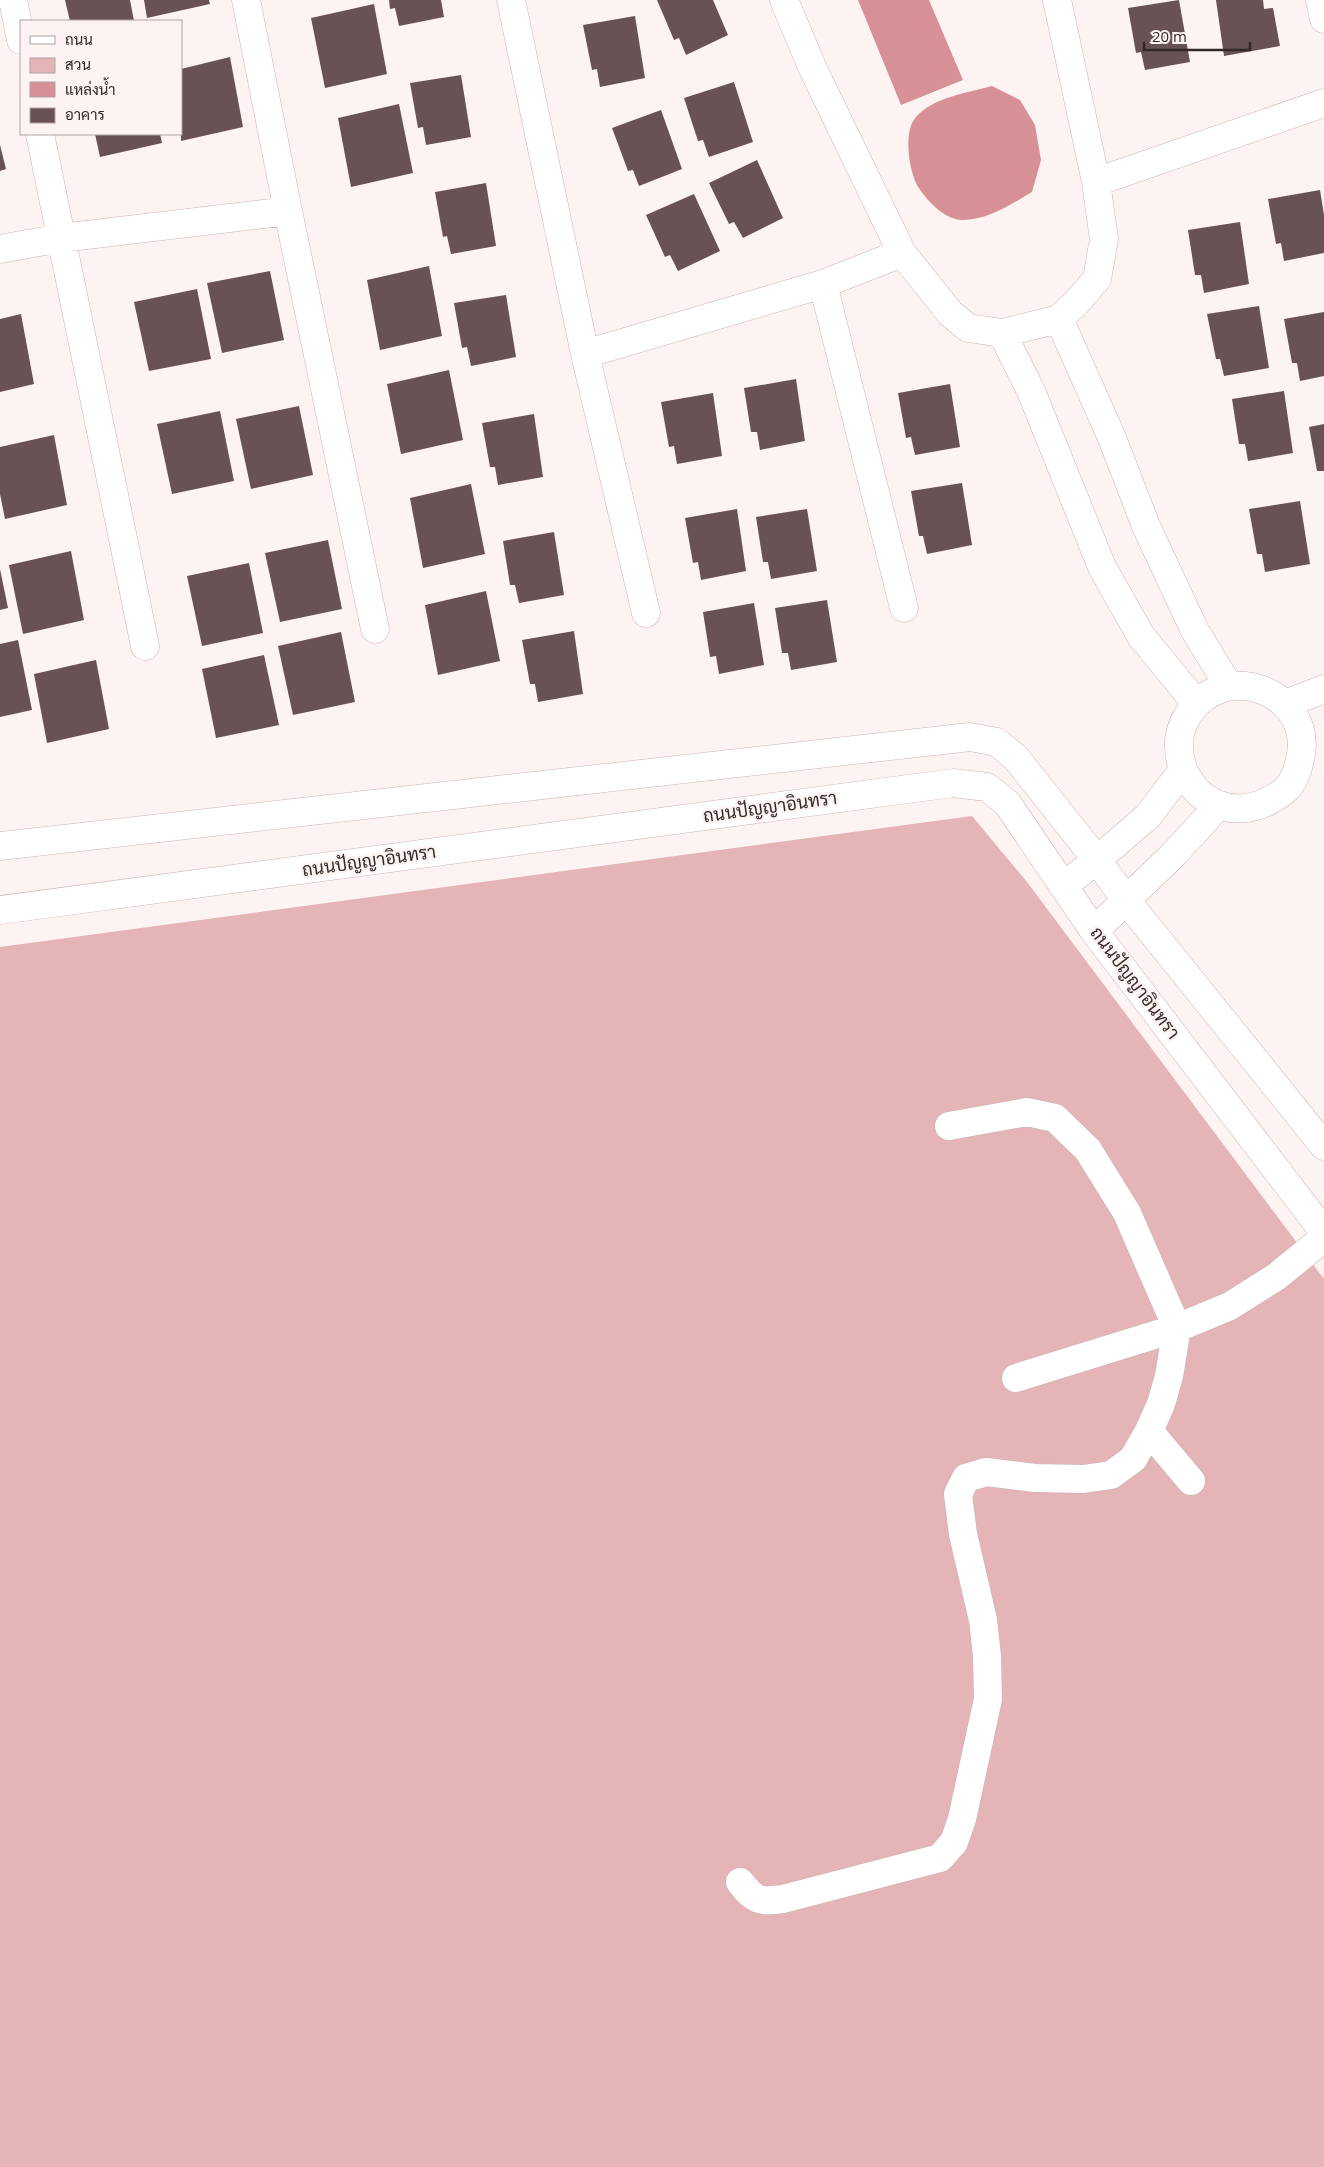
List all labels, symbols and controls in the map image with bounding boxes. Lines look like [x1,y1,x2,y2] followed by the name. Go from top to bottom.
[20,20,182,135] legend
[1144,20,1250,52] scale bar
[1152,26,1187,46] text: 20 m
[65,29,93,49] text: ถนน
[65,54,91,74] text: สวน
[65,77,116,99] text: แหล่งน้ำ
[65,104,105,124] text: อาคาร
[701,785,838,827] street label: ถนนปัญญาอินทรา
[300,839,437,881] street label: ถนนปัญญาอินทรา
[1086,921,1186,1044] street label: ถนนปัญญาอินทรา

